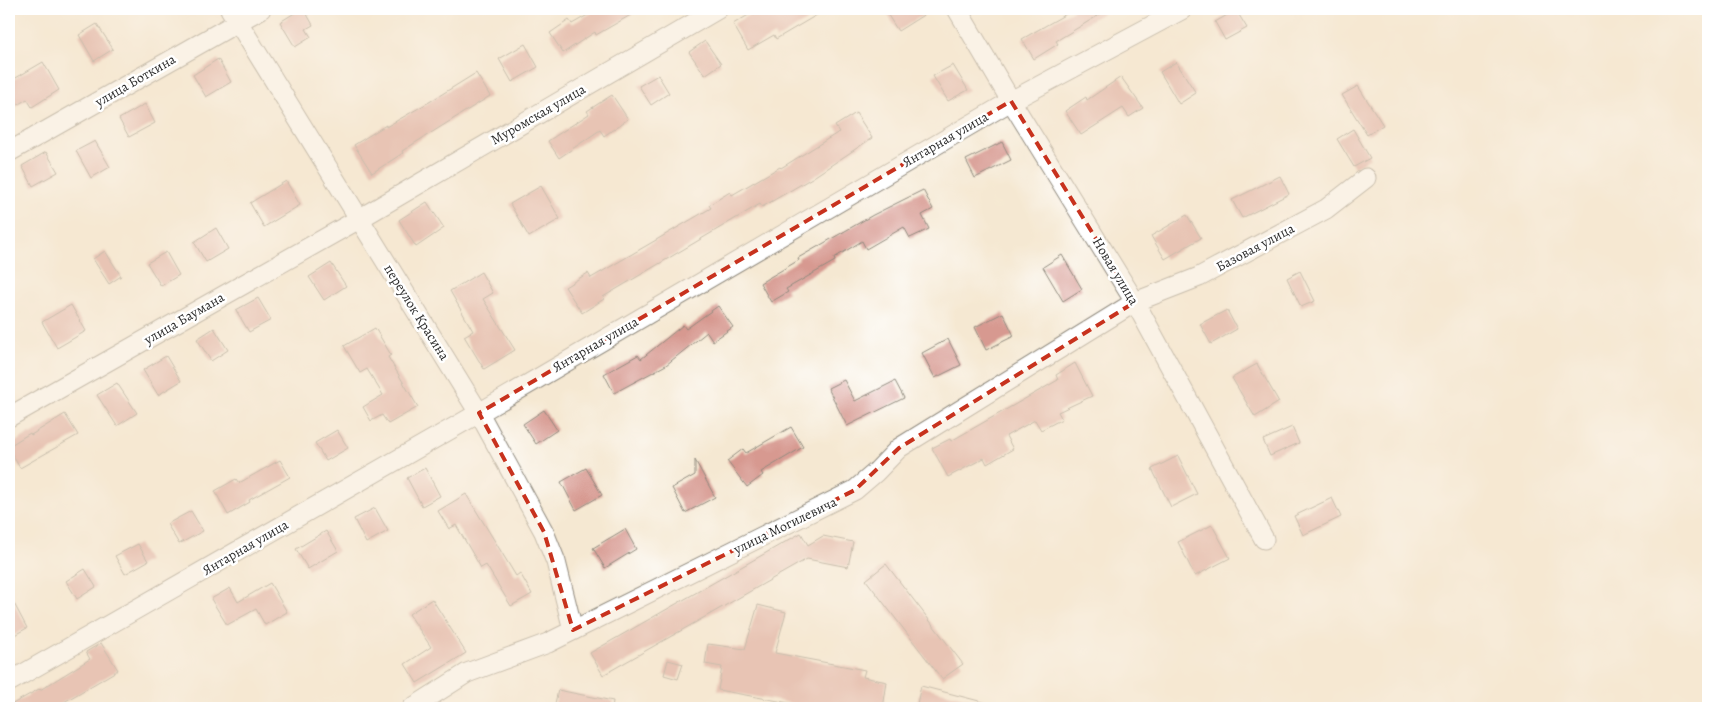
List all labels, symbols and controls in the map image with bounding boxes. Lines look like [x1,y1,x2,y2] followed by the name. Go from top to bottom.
[91,49,180,112] street label: улица Боткина
[487,79,590,149] street label: Муромская улица
[899,107,992,172] street label: Янтарная улица
[1213,219,1298,276] street label: Базовая улица
[1088,234,1143,309] street label: Новая улица
[379,261,454,364] street label: переулок Красина
[140,287,228,350] street label: улица Баумана
[549,312,642,377] street label: Янтарная улица
[730,492,840,559] street label: улица Могилевича
[199,515,292,580] street label: Янтарная улица

